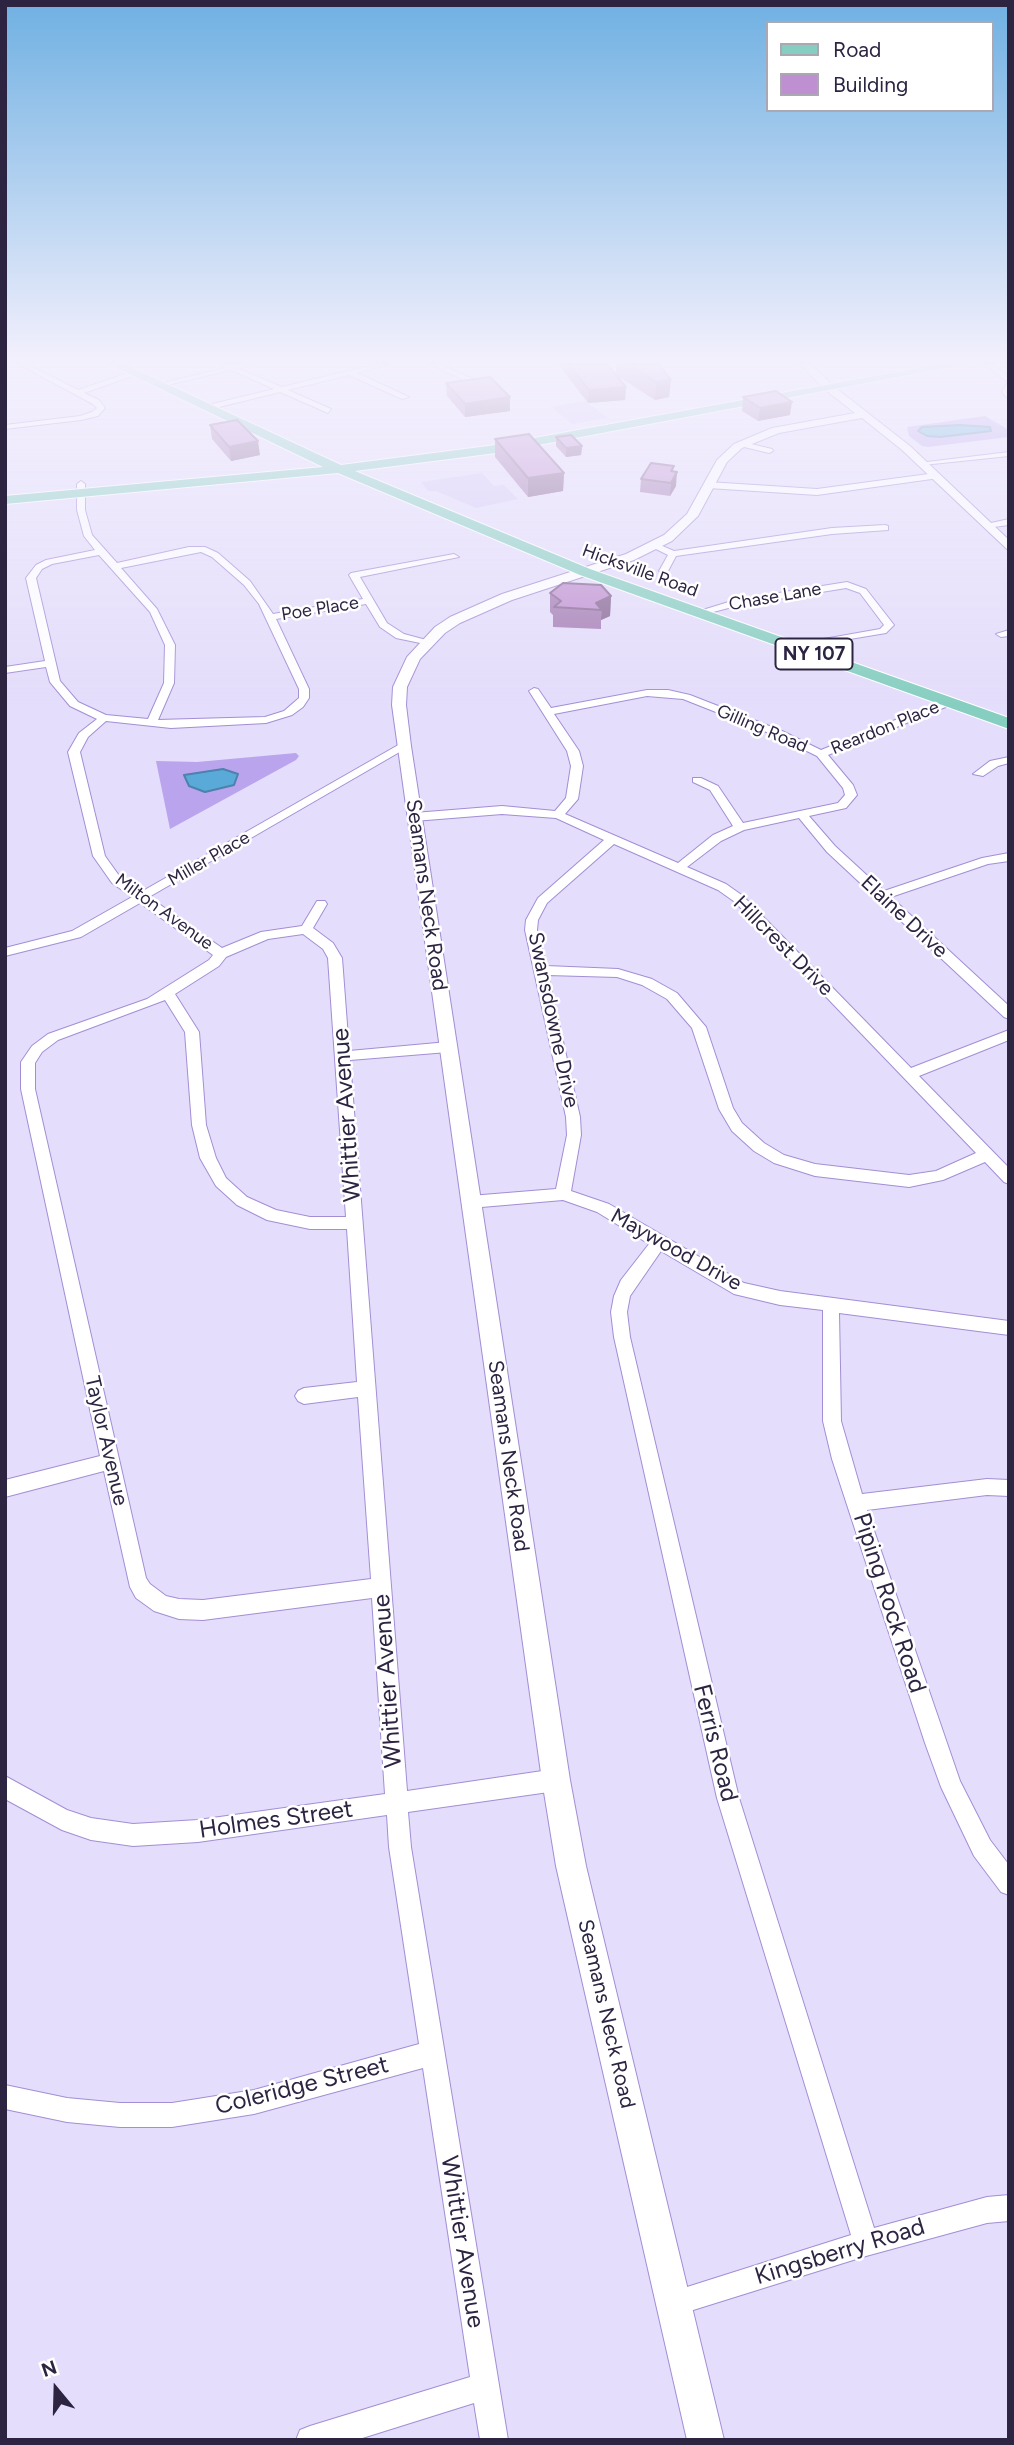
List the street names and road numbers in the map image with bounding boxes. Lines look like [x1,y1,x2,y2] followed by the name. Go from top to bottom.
[579,540,701,602] street label: Hicksville Road
[727,578,823,616] street label: Chase Lane
[280,592,360,626] street label: Poe Place
[776,638,852,670] road number: NY 107
[828,696,942,760] street label: Reardon Place
[713,700,811,758] street label: Gilling Road
[400,798,452,992] street label: Seamans Neck Road
[164,827,254,891] street label: Miller Place
[111,869,217,955] street label: Milton Avenue
[855,870,953,964] street label: Elaine Drive
[728,891,838,1001] street label: Hillcrest Drive
[522,930,584,1110] street label: Swansdowne Drive
[327,1027,367,1203] street label: Whittier Avenue
[606,1204,746,1296] street label: Maywood Drive
[482,1359,534,1553] street label: Seamans Neck Road
[79,1374,133,1508] street label: Taylor Avenue
[846,1509,932,1697] street label: Piping Rock Road
[368,1593,408,1769] street label: Whittier Avenue
[686,1681,744,1805] street label: Ferris Road
[197,1795,355,1845] street label: Holmes Street
[572,1917,640,2111] street label: Seamans Neck Road
[212,2051,392,2121] street label: Coleridge Street
[434,2154,490,2330] street label: Whittier Avenue
[752,2212,928,2292] street label: Kingsberry Road

